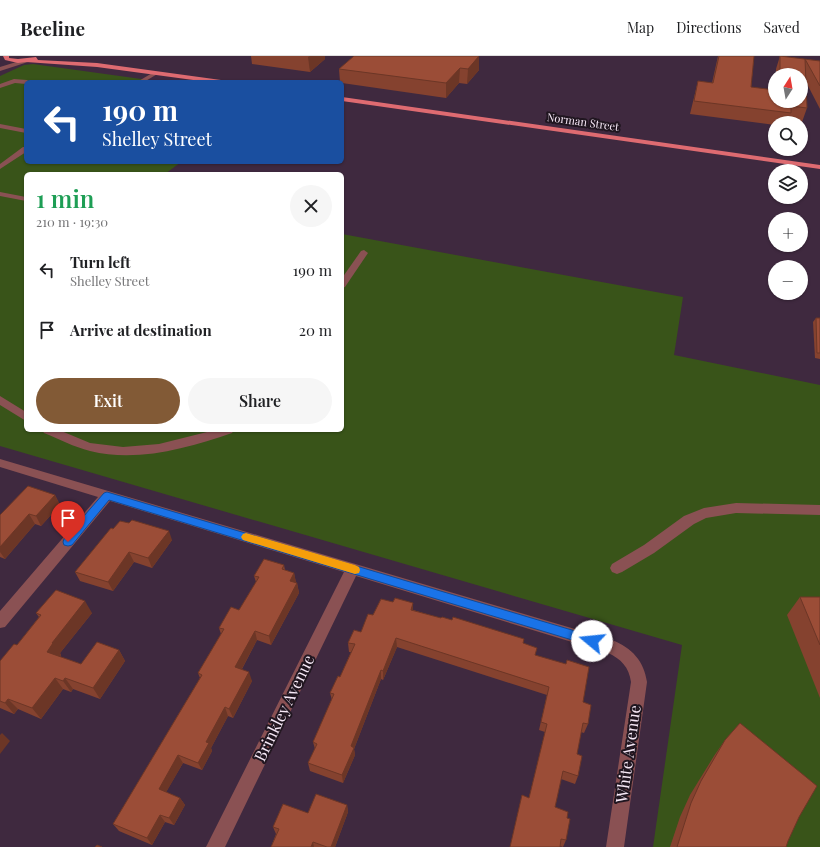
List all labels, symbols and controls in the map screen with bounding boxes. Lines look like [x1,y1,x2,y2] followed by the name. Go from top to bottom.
[20,15,85,41] text: Beeline
[627,18,654,37] text: Map
[676,18,742,37] text: Directions
[764,18,800,37] text: Saved
[768,68,808,108] north arrow
[768,68,808,300] map controls
[102,91,178,128] text: 190 m
[36,96,88,148] icon: left
[546,109,620,134] street label: Norman Street
[768,116,808,156] button: search
[102,127,212,151] text: Shelley Street
[768,164,808,204] button: layers
[36,182,94,214] text: 1 min
[290,185,332,227] button: close
[768,212,808,252] button: +
[36,213,108,230] text: 210 m · 19:30
[70,252,131,272] text: Turn left
[36,259,58,281] icon: left
[293,260,332,280] text: 190 m
[768,260,808,300] button: −
[70,272,149,289] text: Shelley Street
[36,319,58,341] icon: arrive
[70,320,212,340] text: Arrive at destination
[299,320,332,340] text: 20 m
[36,378,180,424] button: Exit
[188,378,332,424] button: Share
[51,501,85,542] pin
[57,507,79,529] icon: arrive
[571,620,613,662] position arrow
[249,651,318,764] street label: Brinkley Avenue
[610,704,645,805] street label: White Avenue

